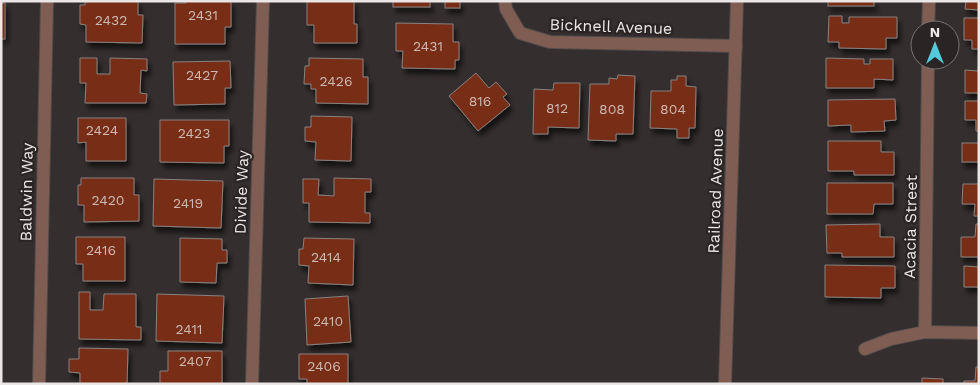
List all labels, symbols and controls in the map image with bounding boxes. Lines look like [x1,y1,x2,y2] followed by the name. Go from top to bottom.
[188,7,218,23] house number: 2431
[95,12,127,28] house number: 2432
[549,15,673,38] street label: Bicknell Avenue
[910,20,960,70] north arrow
[930,24,940,40] text: N
[413,38,443,54] house number: 2431
[186,67,218,83] house number: 2427
[320,73,352,89] house number: 2426
[469,93,491,109] house number: 816
[546,100,568,116] house number: 812
[599,101,625,117] house number: 808
[660,101,686,117] house number: 804
[86,122,118,138] house number: 2424
[178,125,210,141] house number: 2423
[704,128,727,254] street label: Railroad Avenue
[16,142,37,241] street label: Baldwin Way
[231,149,252,234] street label: Divide Way
[900,175,921,279] street label: Acacia Street
[91,192,125,208] house number: 2420
[173,195,203,211] house number: 2419
[86,242,116,258] house number: 2416
[311,249,341,265] house number: 2414
[313,313,343,329] house number: 2410
[176,321,203,337] house number: 2411
[179,353,211,369] house number: 2407
[307,358,341,374] house number: 2406

